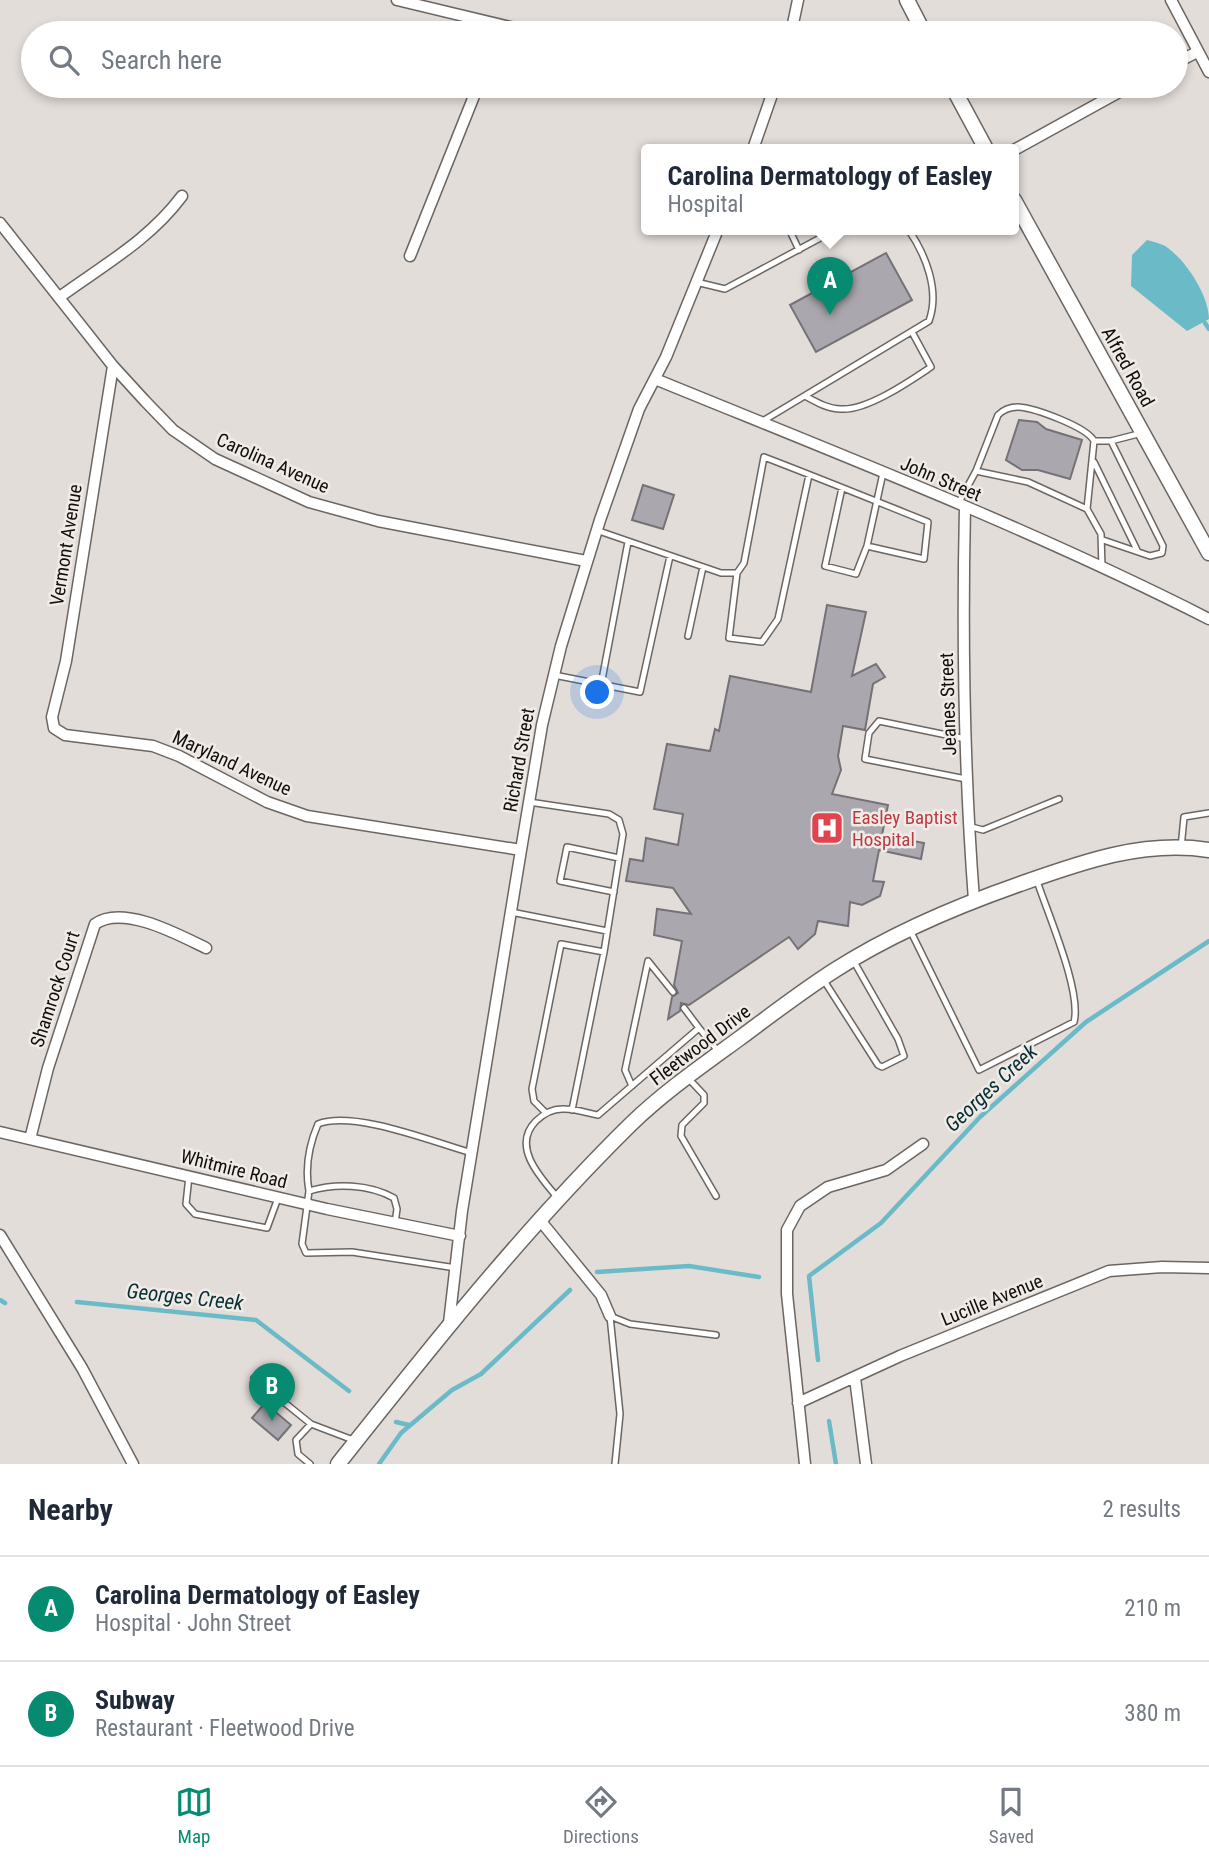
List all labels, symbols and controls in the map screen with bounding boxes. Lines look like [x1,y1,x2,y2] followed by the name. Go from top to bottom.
[21,21,1188,98] search box
[45,41,83,79] icon: search
[101,45,222,75] text: Search here
[641,144,1019,235] popup
[668,161,992,191] text: Carolina Dermatology of Easley
[668,191,744,218] text: Hospital
[807,257,853,315] pin: A
[1097,323,1159,411] street label: Alfred Road
[213,428,333,498] street label: Carolina Avenue
[897,452,985,506] street label: John Street
[45,483,87,607] street label: Vermont Avenue
[935,652,961,756] street label: Jeanes Street
[580,675,614,709] your location
[499,706,539,814] street label: Richard Street
[169,725,295,801] street label: Maryland Avenue
[852,806,958,851] place label: Easley Baptist Hospital
[808,809,846,847] hospital icon: Easley Baptist Hospital
[25,928,85,1050] street label: Shamrock Court
[645,1000,755,1090] street label: Fleetwood Drive
[940,1039,1043,1137] water label: Georges Creek
[178,1145,290,1193] street label: Whitmire Road
[938,1269,1046,1331] street label: Lucille Avenue
[125,1279,245,1315] water label: Georges Creek
[249,1363,295,1421] pin: B
[28,1492,113,1527] text: Nearby
[1103,1496,1181,1523] text: 2 results
[95,1580,420,1610] text: Carolina Dermatology of Easley
[44,1595,58,1622] text: A
[1124,1595,1181,1622] text: 210 m
[95,1610,291,1637] text: Hospital · John Street
[95,1685,175,1715] text: Subway
[45,1700,57,1727] text: B
[1124,1700,1181,1727] text: 380 m
[95,1715,354,1742] text: Restaurant · Fleetwood Drive
[175,1783,213,1848] tab: Map
[563,1783,639,1848] tab: Directions
[989,1783,1034,1848] tab: Saved

